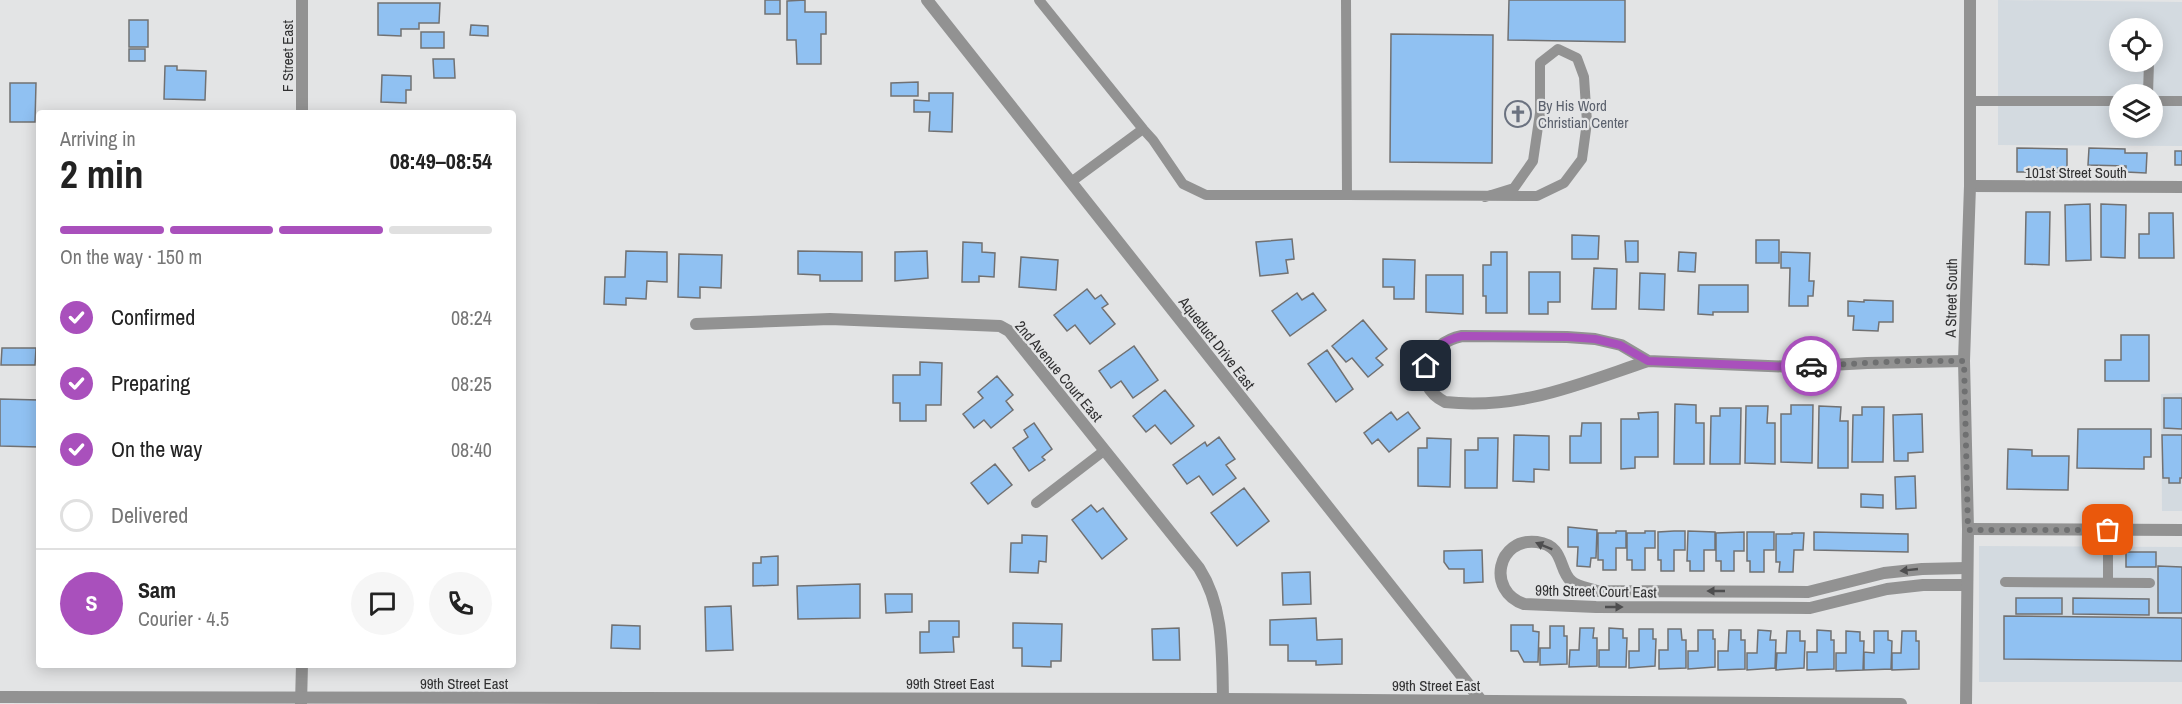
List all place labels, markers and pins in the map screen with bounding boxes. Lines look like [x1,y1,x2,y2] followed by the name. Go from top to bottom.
[1538,95,1628,133] place label: By His Word Christian Center
[1503,99,1533,129] church icon: By His Word Christian Center
[1400,340,1451,391] pin
[2082,504,2133,555] pin

